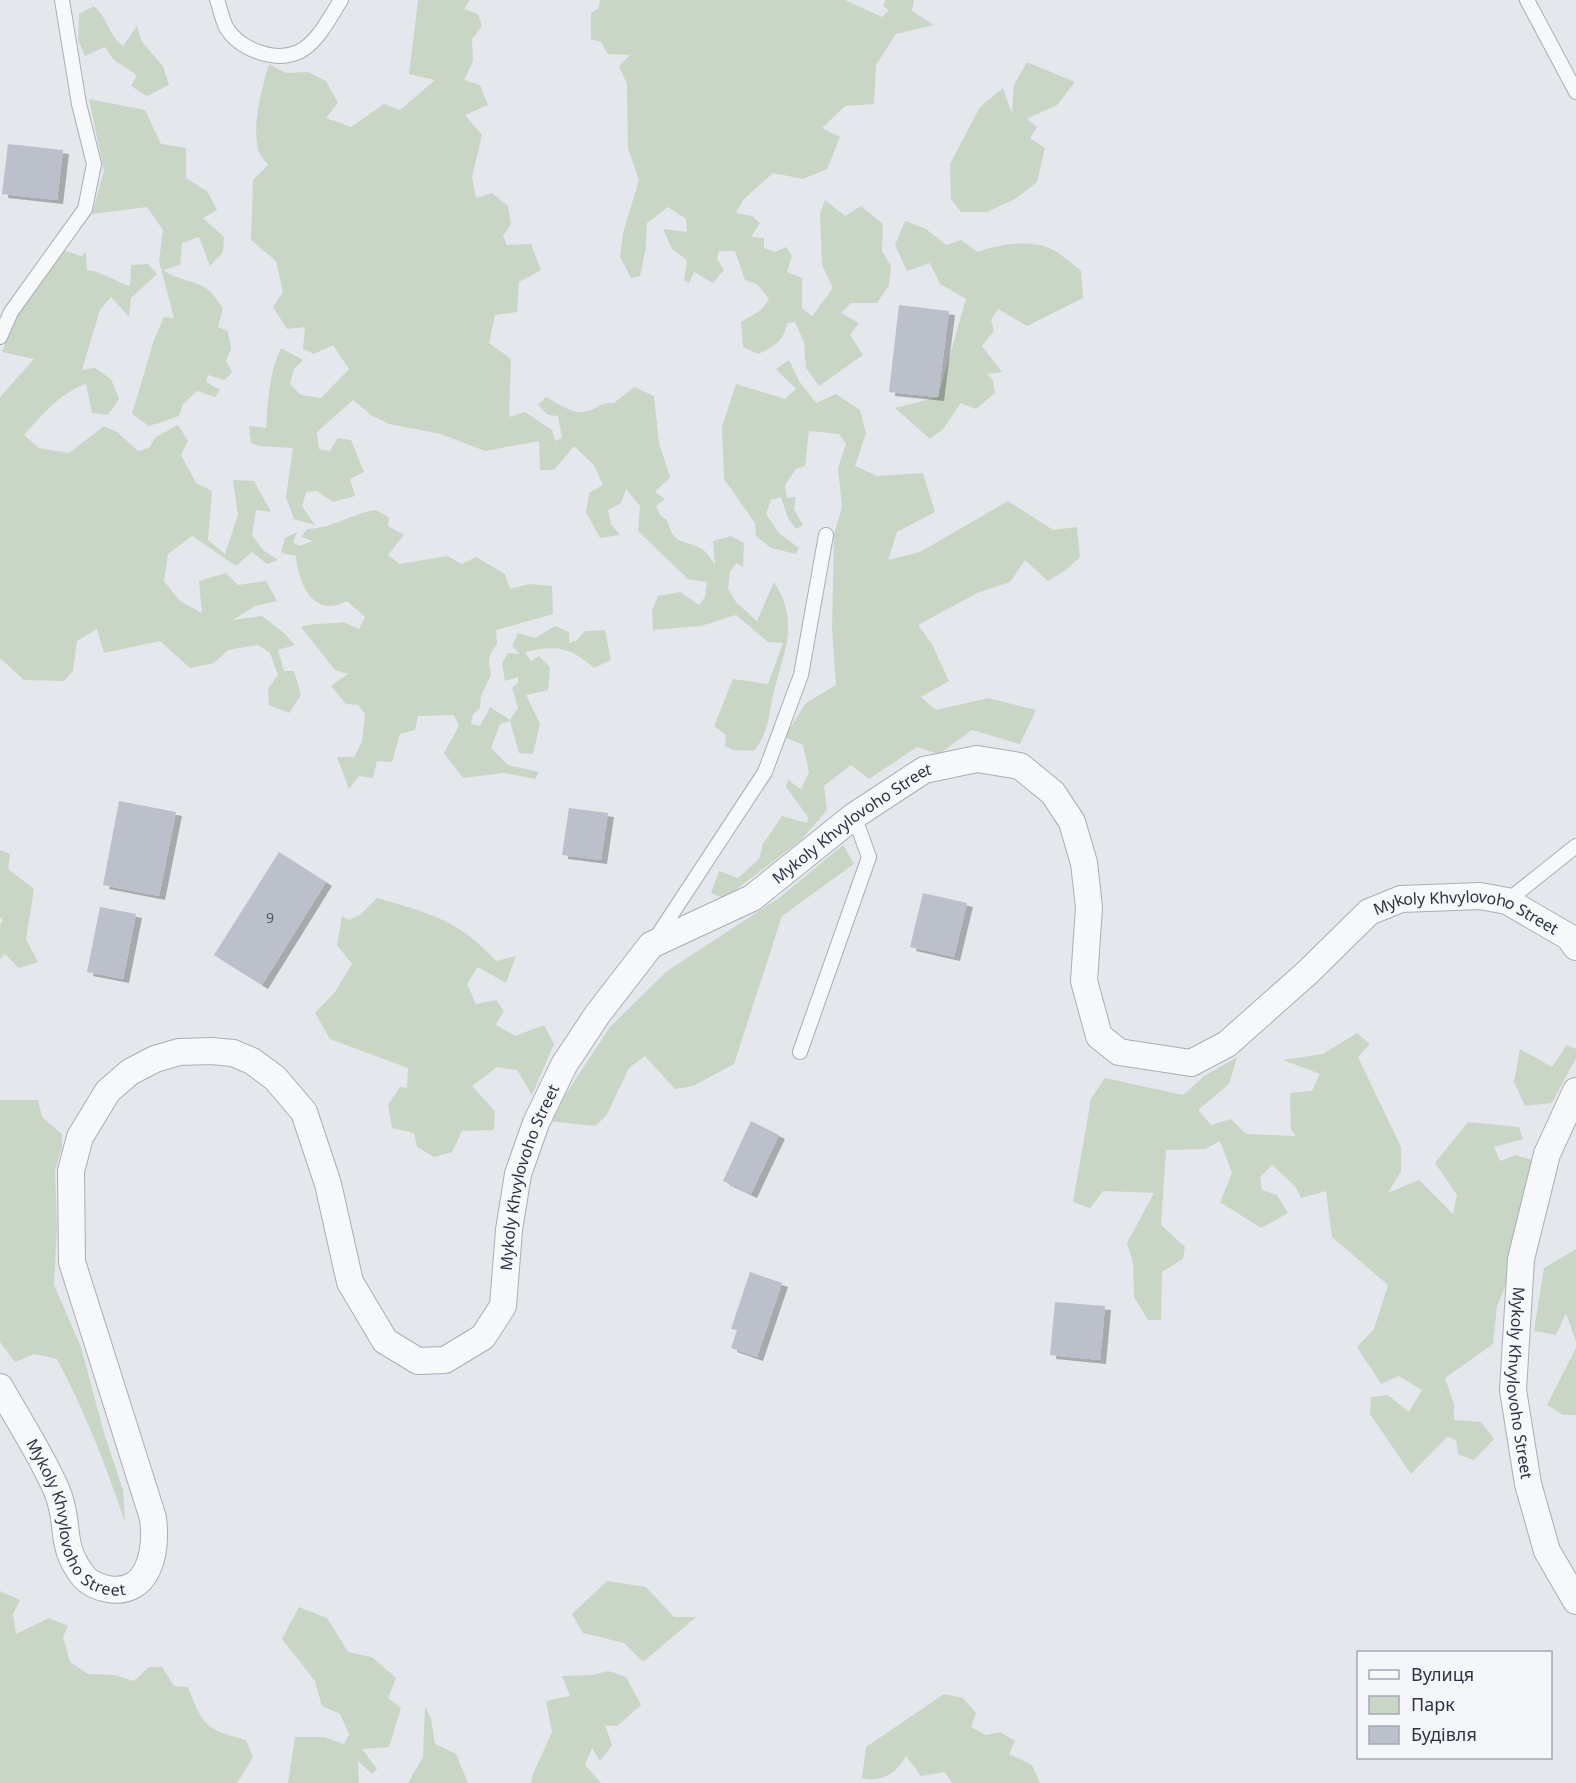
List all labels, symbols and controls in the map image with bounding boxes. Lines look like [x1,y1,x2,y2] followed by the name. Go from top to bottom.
[767,758,933,889] street label: Mykoly Khvylovoho Street
[1370,885,1563,940] street label: Mykoly Khvylovoho Street
[266,908,274,927] house number: 9
[495,1080,564,1271] street label: Mykoly Khvylovoho Street
[1502,1286,1538,1481] street label: Mykoly Khvylovoho Street
[21,1435,127,1601] street label: Mykoly Khvylovoho Street
[1357,1651,1552,1759] legend
[1411,1662,1474,1686] text: Вулиця
[1411,1692,1455,1716] text: Парк
[1411,1722,1477,1746] text: Будівля

